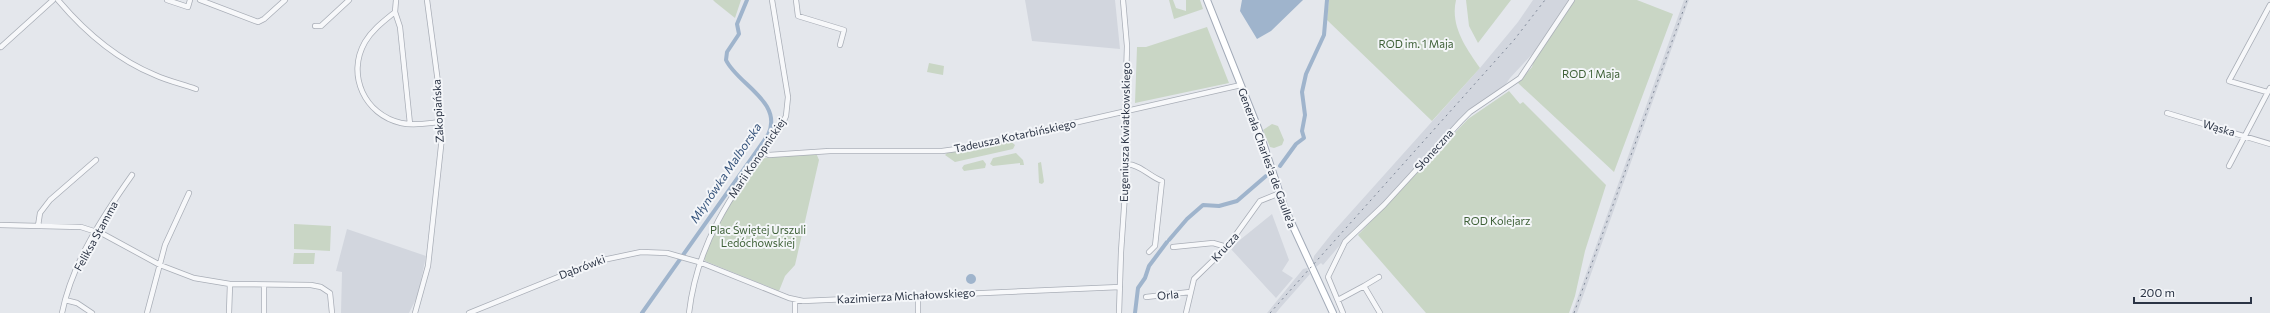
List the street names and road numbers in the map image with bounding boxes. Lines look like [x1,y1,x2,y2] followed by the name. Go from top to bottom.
[1117,62,1132,202] street label: Eugeniusza Kwiatkowskiego
[429,79,446,143] street label: Zakopiańska
[1236,86,1299,230] street label: Generała Charles'a de Gaulle'a
[725,115,788,200] street label: Marii Konopnickiej
[953,116,1077,155] street label: Tadeusza Kotarbińskiego
[2201,117,2237,138] street label: Wąska
[1412,126,1456,173] street label: Słoneczna
[71,199,120,273] street label: Feliksa Stamma
[1208,229,1241,264] street label: Krucza
[557,252,607,281] street label: Dąbrówki
[836,285,976,306] street label: Kazimierza Michałowskiego
[1156,287,1180,302] street label: Orla

